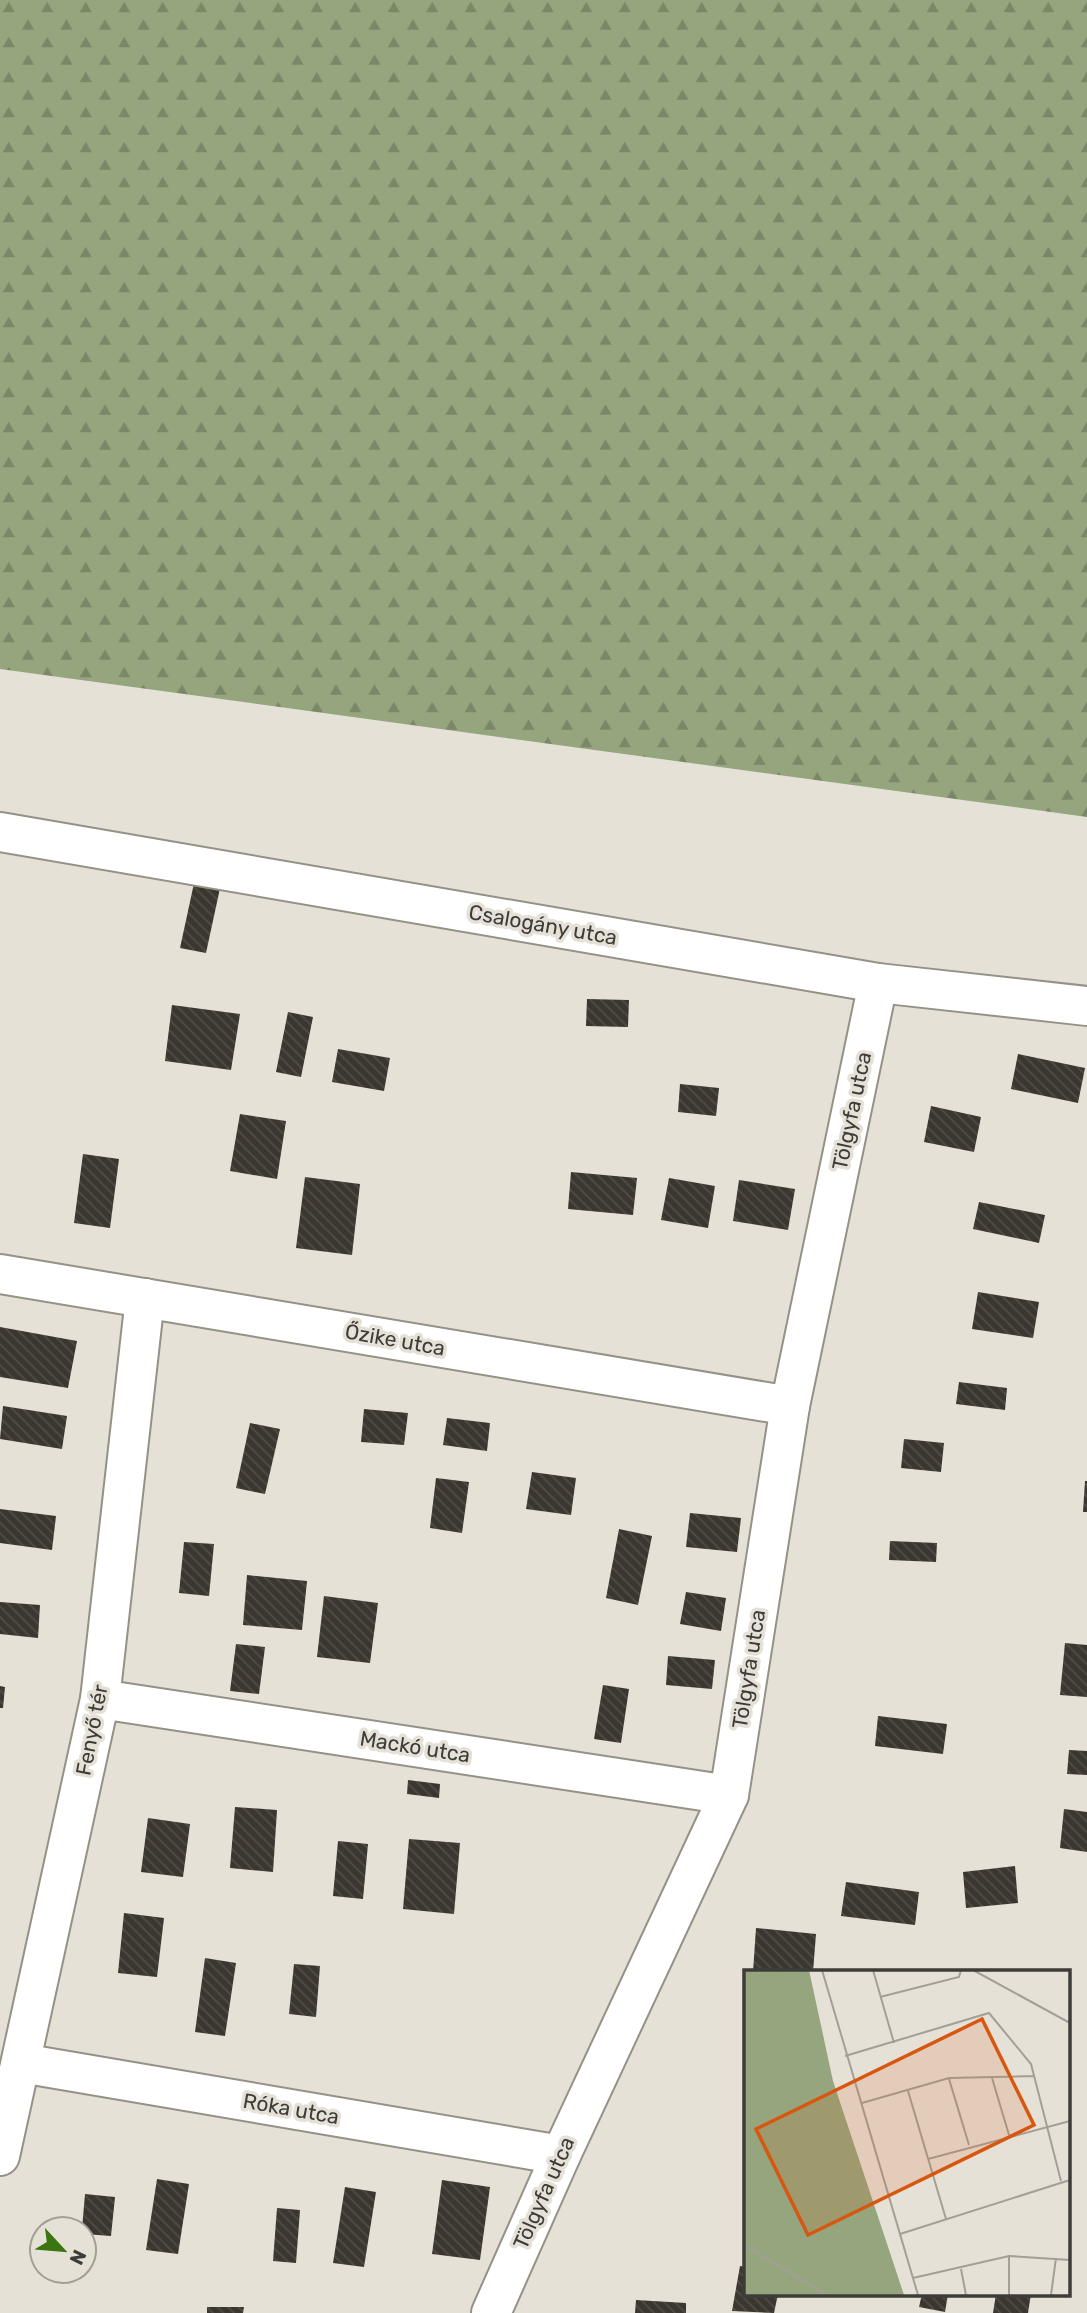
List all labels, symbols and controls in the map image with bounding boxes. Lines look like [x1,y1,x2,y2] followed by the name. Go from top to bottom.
[467,899,619,950] street label: Csalogány utca
[827,1050,876,1172] street label: Tölgyfa utca
[343,1318,447,1361] street label: Őzike utca
[727,1608,770,1730] street label: Tölgyfa utca
[70,1682,113,1777] street label: Fenyő tér
[358,1725,472,1768] street label: Mackó utca
[744,1970,1070,2296] inset map
[241,2088,341,2129] street label: Róka utca
[508,2133,579,2253] street label: Tölgyfa utca
[28,2215,98,2285] north arrow
[64,2246,91,2268] text: N

